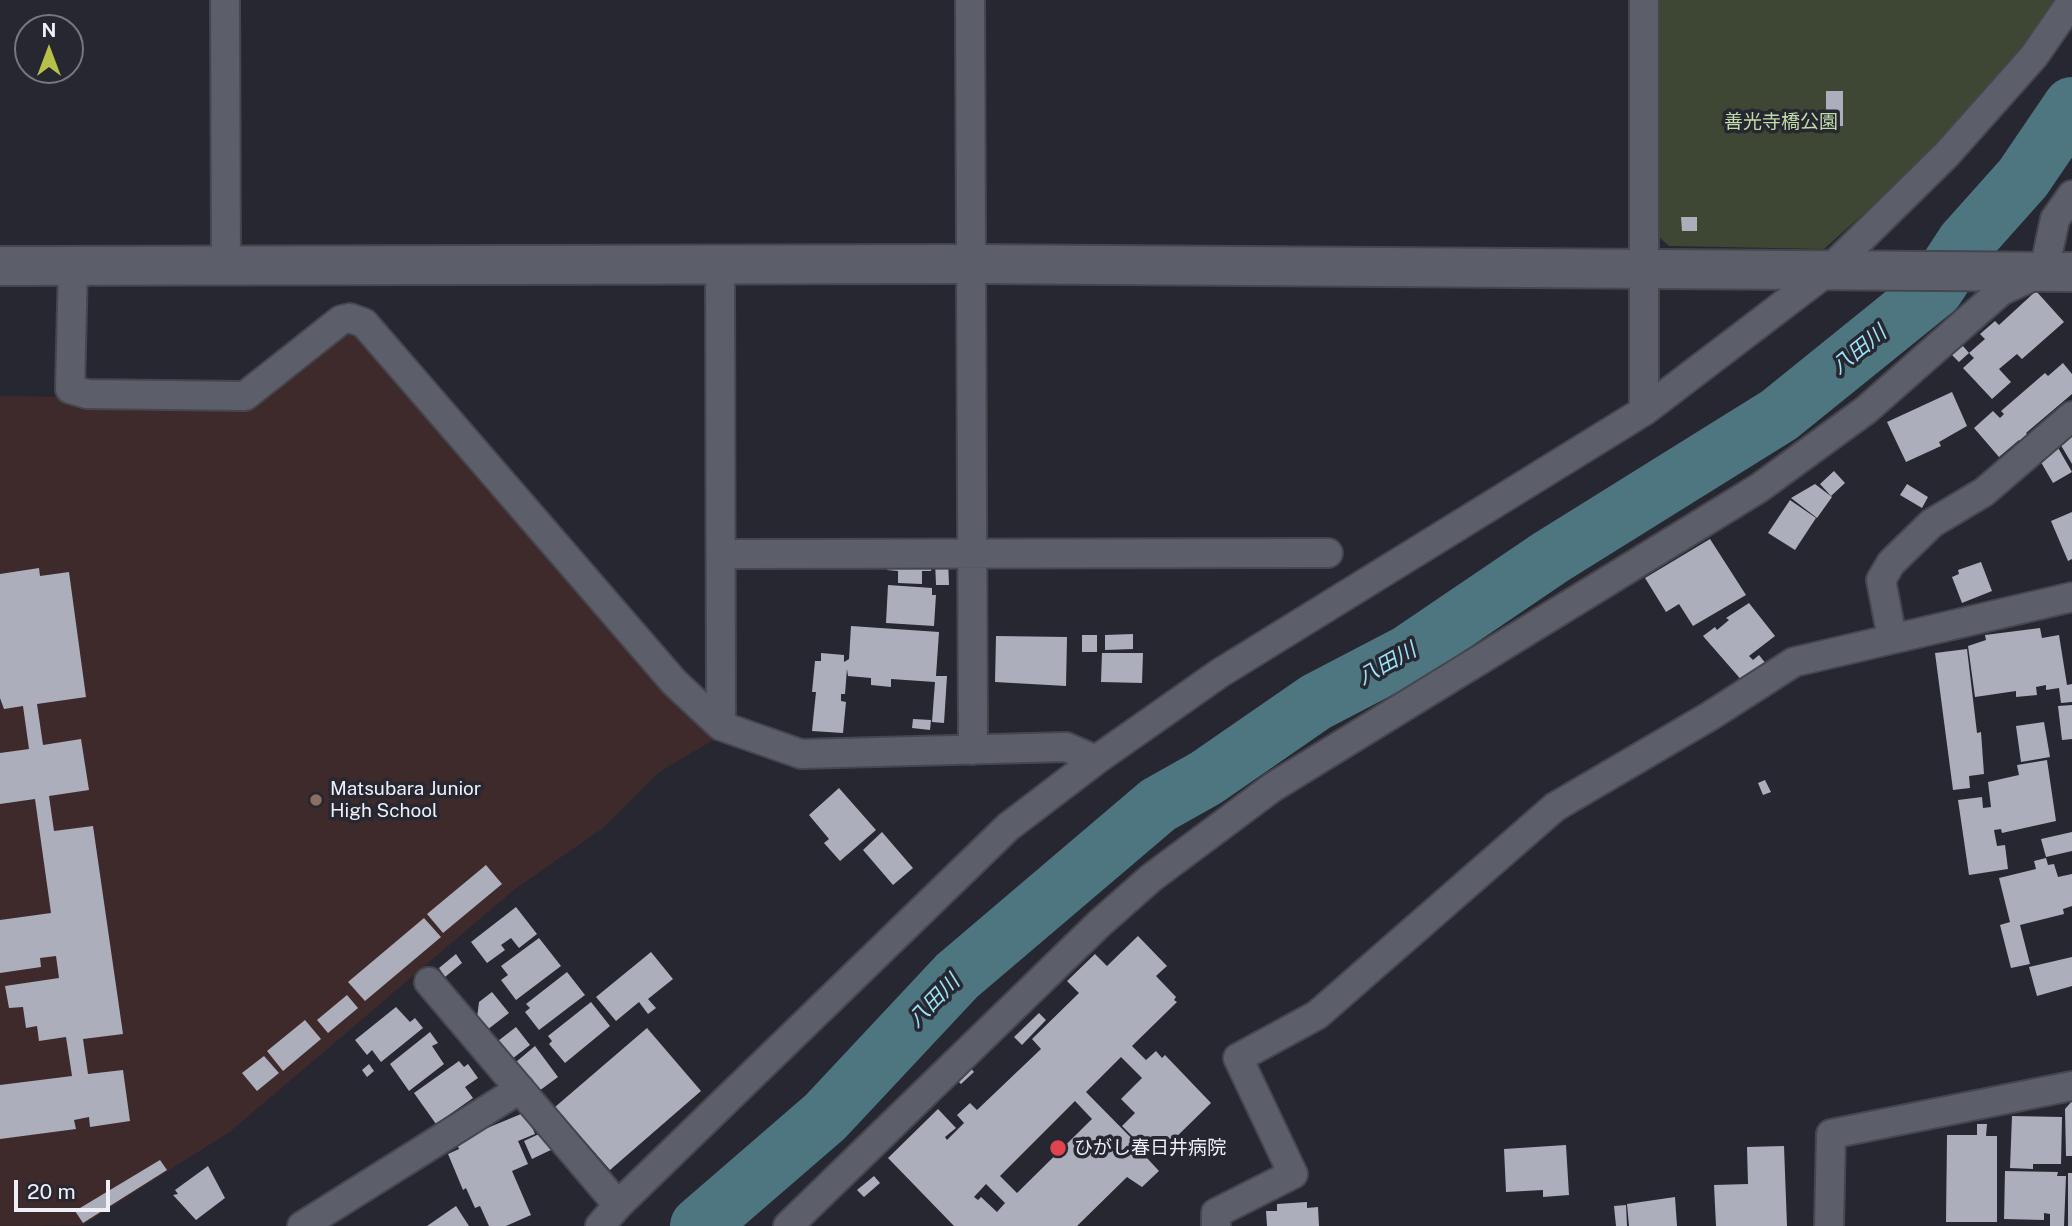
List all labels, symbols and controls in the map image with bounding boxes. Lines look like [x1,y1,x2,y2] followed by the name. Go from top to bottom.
[14,14,84,84] north arrow
[42,19,56,41] text: N
[1724,111,1838,133] park label: 善光寺橋公園
[1827,320,1891,380] water label: 八田川
[1353,638,1421,690] water label: 八田川
[330,778,481,822] place label: Matsubara Junior High School
[308,792,324,808] marker: Matsubara Junior High School
[903,970,965,1032] water label: 八田川
[1074,1137,1226,1159] place label: ひがし春日井病院
[1048,1138,1068,1158] marker: ひがし春日井病院
[18,1166,114,1210] scale bar
[27,1179,76,1204] text: 20 m

